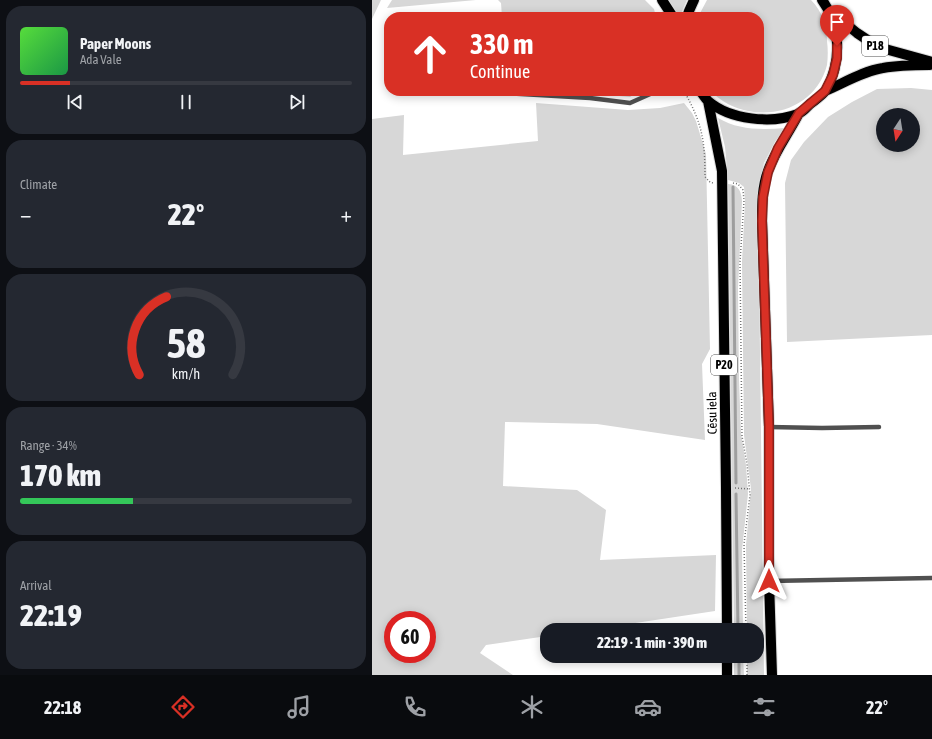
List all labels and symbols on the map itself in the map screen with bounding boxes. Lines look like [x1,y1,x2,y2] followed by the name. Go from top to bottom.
[820,5,854,46] pin
[862,36,888,56] road number: P18
[876,108,920,152] north arrow
[711,355,737,375] road number: P20
[704,391,720,435] street label: Cēsu iela
[748,560,790,602] position arrow
[384,611,436,663] speed limit sign: 60

